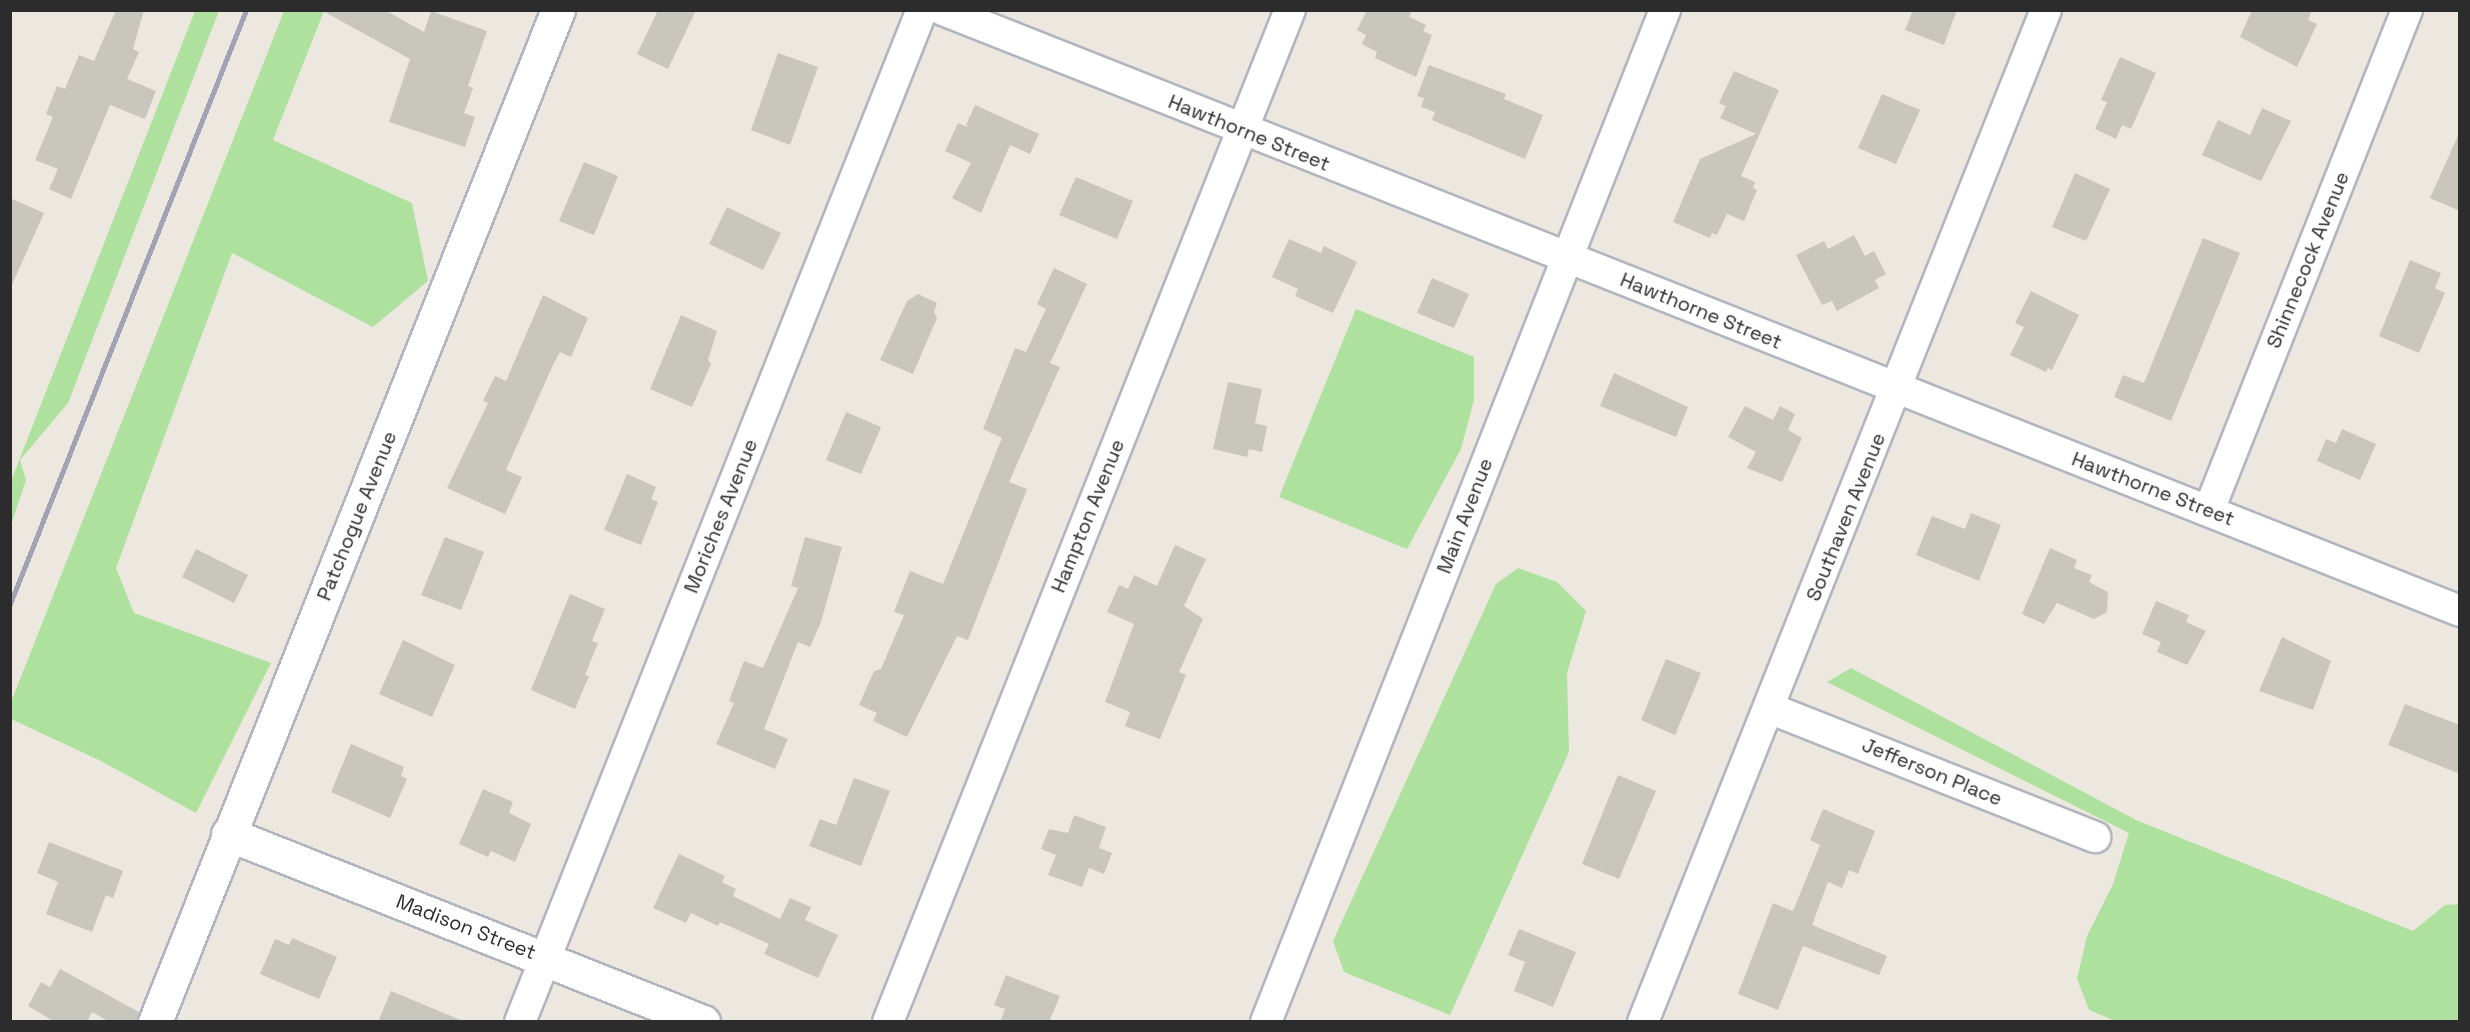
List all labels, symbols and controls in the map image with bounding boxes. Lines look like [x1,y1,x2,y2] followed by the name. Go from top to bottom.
[1165,90,1333,176] street label: Hawthorne Street
[2262,168,2354,352] street label: Shinnecock Avenue
[1617,268,1785,354] street label: Hawthorne Street
[312,428,402,604] street label: Patchogue Avenue
[1801,429,1891,605] street label: Southaven Avenue
[679,435,763,597] street label: Moriches Avenue
[1046,436,1130,596] street label: Hampton Avenue
[2068,447,2238,531] street label: Hawthorne Street
[1432,455,1498,577] street label: Main Avenue
[1858,733,2006,811] street label: Jefferson Place
[393,889,539,965] street label: Madison Street

